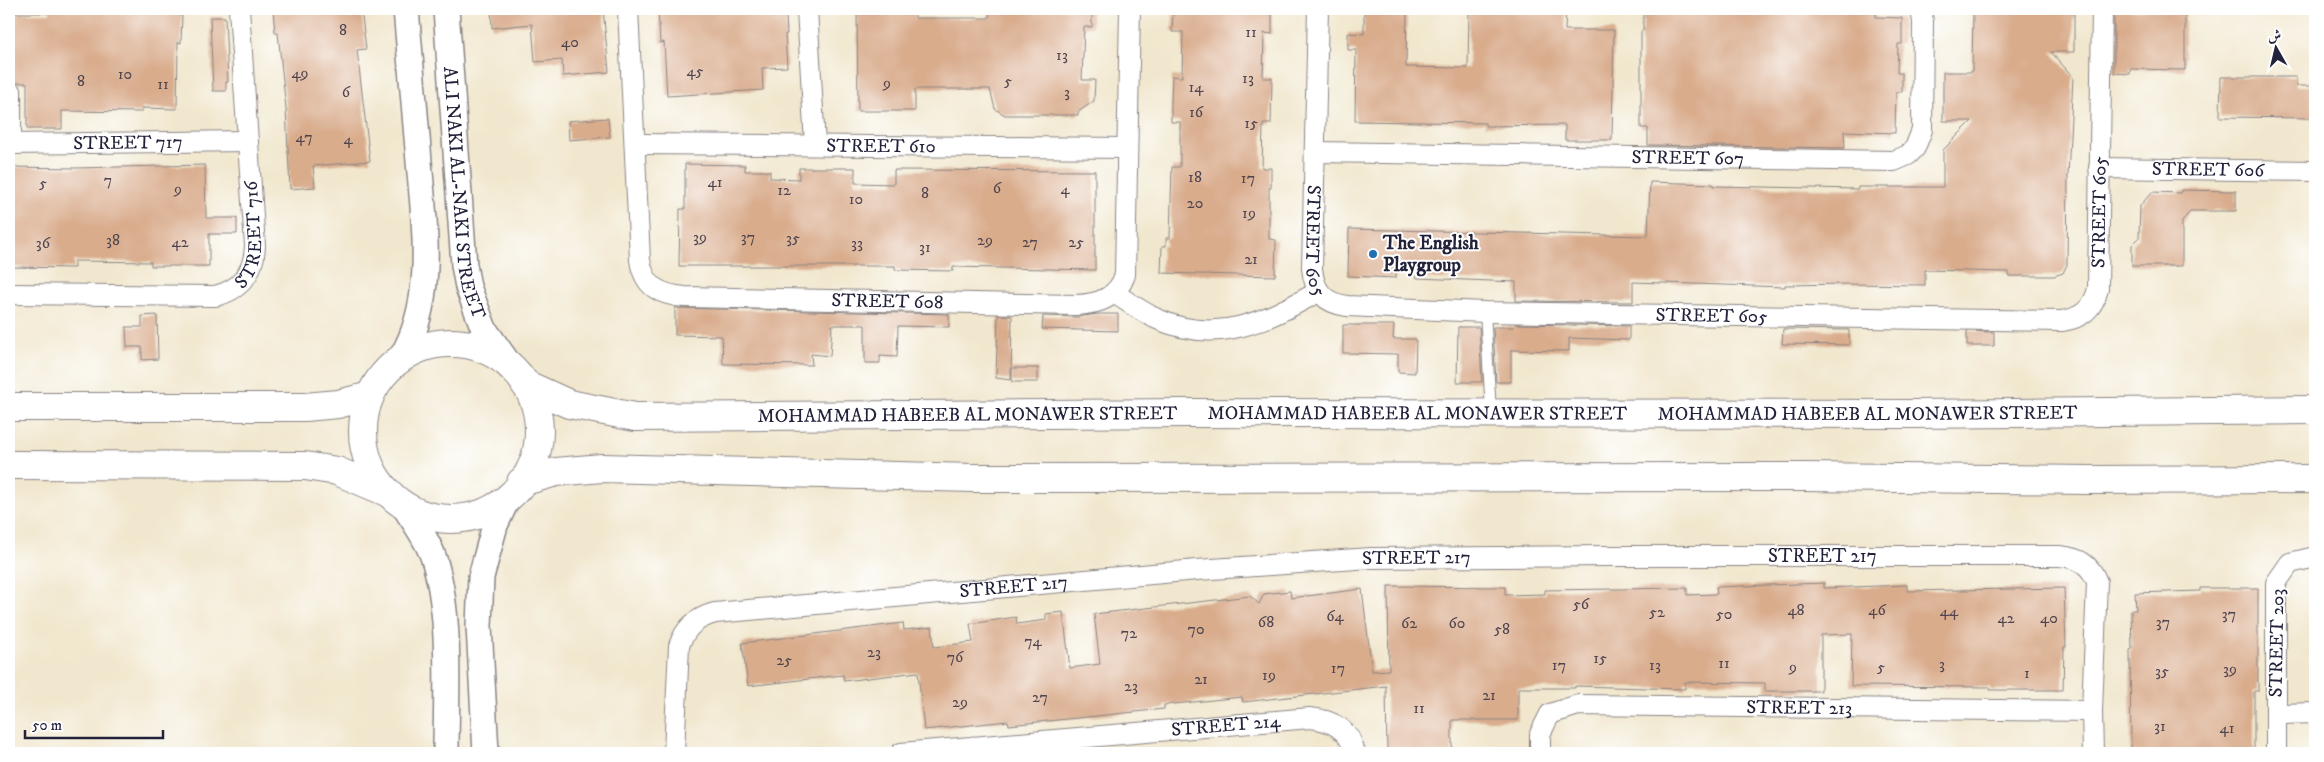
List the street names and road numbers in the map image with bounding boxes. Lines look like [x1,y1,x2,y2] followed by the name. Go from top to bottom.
[439,66,491,323] street label: ALI NAKI AL-NAKI STREET
[73,130,183,155] street label: STREET 717
[826,134,936,158] street label: STREET 610
[1632,145,1744,170] street label: STREET 607
[2087,155,2111,268] street label: STREET 605
[2152,157,2265,182] street label: STREET 606
[230,179,267,293] street label: STREET 716
[1300,185,1331,302] street label: STREET 605
[831,288,944,314] street label: STREET 608
[1656,303,1768,328] street label: STREET 605
[1658,401,2078,426] street label: MOHAMMAD HABEEB AL MONAWER STREET
[757,402,1178,428] street label: MOHAMMAD HABEEB AL MONAWER STREET
[1208,402,1628,425] street label: MOHAMMAD HABEEB AL MONAWER STREET
[1768,545,1877,568] street label: STREET 217
[1361,546,1471,570] street label: STREET 217
[958,570,1069,603] street label: STREET 217
[2265,588,2289,698] street label: STREET 203
[1746,695,1852,720] street label: STREET 213
[1170,709,1282,741] street label: STREET 214

